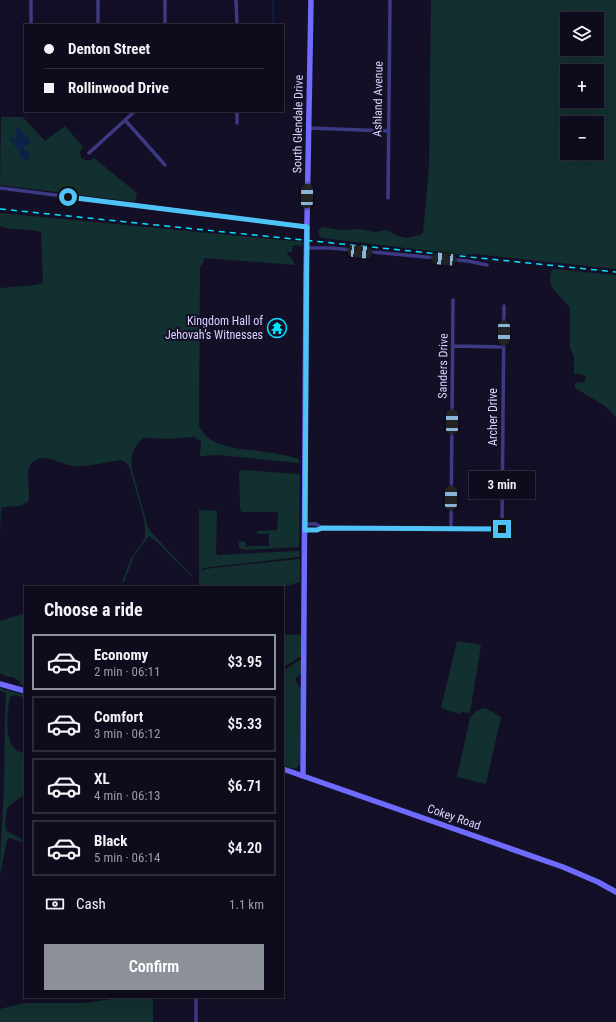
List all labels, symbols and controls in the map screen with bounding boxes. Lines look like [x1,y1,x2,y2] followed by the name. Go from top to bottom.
[560,12,604,160] map controls
[560,12,604,56] button: layers
[68,40,150,58] text: Denton Street
[370,61,386,137] street label: Ashland Avenue
[560,64,604,108] button: +
[290,74,306,173] street label: South Glendale Drive
[68,79,169,97] text: Rollinwood Drive
[560,116,604,160] button: −
[301,184,313,208] car
[59,188,77,206] route start
[347,245,373,259] car
[432,252,456,266] car
[165,314,263,342] place label: Kingdom Hall of Jehovah’s Witnesses
[266,317,288,339] temple icon: Kingdom Hall of Jehovah’s Witnesses
[498,321,510,345] car
[435,333,451,399] street label: Sanders Drive
[486,388,500,446] street label: Archer Drive
[446,410,458,434] car
[469,471,535,499] callout: 3 min
[488,477,516,492] text: 3 min
[445,486,457,510] car
[493,520,511,538] route end
[44,599,143,620] text: Choose a ride
[46,644,82,680] icon: car
[94,646,148,664] text: Economy
[228,653,262,671] text: $3.95
[94,664,160,679] text: 2 min · 06:11
[46,706,82,742] icon: car
[94,708,143,726] text: Comfort
[228,715,262,733] text: $5.33
[94,726,160,741] text: 3 min · 06:12
[46,768,82,804] icon: car
[94,770,110,788] text: XL
[228,777,262,795] text: $6.71
[94,788,160,803] text: 4 min · 06:13
[425,801,483,833] street label: Cokey Road
[46,830,82,866] icon: car
[94,832,127,850] text: Black
[228,839,262,857] text: $4.20
[94,850,160,865] text: 5 min · 06:14
[44,893,66,915] icon: cash
[76,895,106,913] text: Cash
[229,897,264,912] text: 1.1 km
[44,944,264,990] button: Confirm

